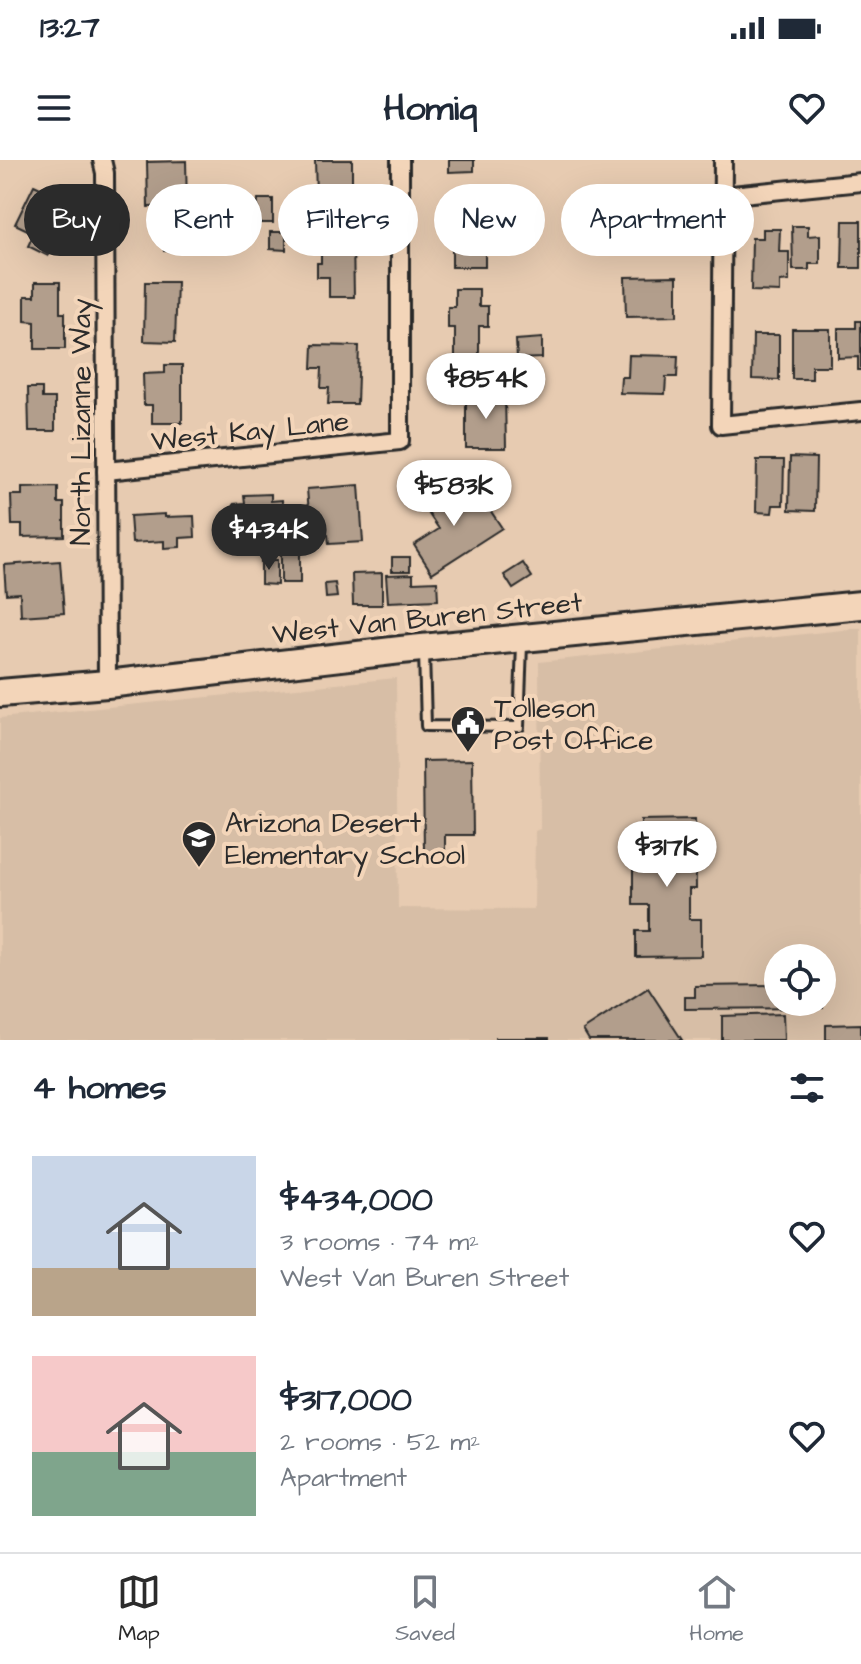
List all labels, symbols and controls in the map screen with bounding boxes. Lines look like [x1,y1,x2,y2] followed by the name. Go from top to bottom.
[40,7,100,49] text: 13:27
[383,83,478,134] text: Homiq
[32,86,76,130] icon: menu
[785,86,829,130] icon: heart
[24,184,130,256] chip: Buy
[146,184,262,256] chip: Rent
[278,184,418,256] chip: Filters
[434,184,545,256] chip: New
[561,184,754,256] chip: Apartment
[62,298,103,546] street label: North Lizanne Way
[430,353,542,421] pin: $854K
[444,361,528,397] text: $854K
[149,402,351,463] street label: West Kay Lane
[398,460,510,528] pin: $583K
[415,468,493,504] text: $583K
[213,504,325,572] pin: $434K
[230,512,308,548] text: $434K
[270,583,585,654] street label: West Van Buren Street
[494,689,653,760] place label: Tolleson Post Office
[449,704,487,754] public building icon: Tolleson Post Office
[225,804,465,877] place label: Arizona Desert Elementary School
[180,819,218,869] school or university icon: Arizona Desert Elementary School
[611,821,723,889] pin: $317K
[636,829,698,865] text: $317K
[764,944,836,1016] map controls
[764,944,836,1016] button: locate
[32,1064,167,1112] text: 4 homes
[785,1066,829,1110] icon: filters
[280,1176,433,1224] text: $434,000
[96,1188,192,1284] icon: home
[785,1214,829,1258] icon: heart
[280,1224,479,1260] text: 3 rooms · 74 m²
[280,1260,569,1296] text: West Van Buren Street
[280,1376,412,1424] text: $317,000
[96,1388,192,1484] icon: home
[785,1414,829,1458] icon: heart
[280,1424,480,1460] text: 2 rooms · 52 m²
[280,1460,407,1496] text: Apartment
[117,1570,161,1649] tab: Map
[395,1570,455,1649] tab: Saved
[689,1570,744,1649] tab: Home

